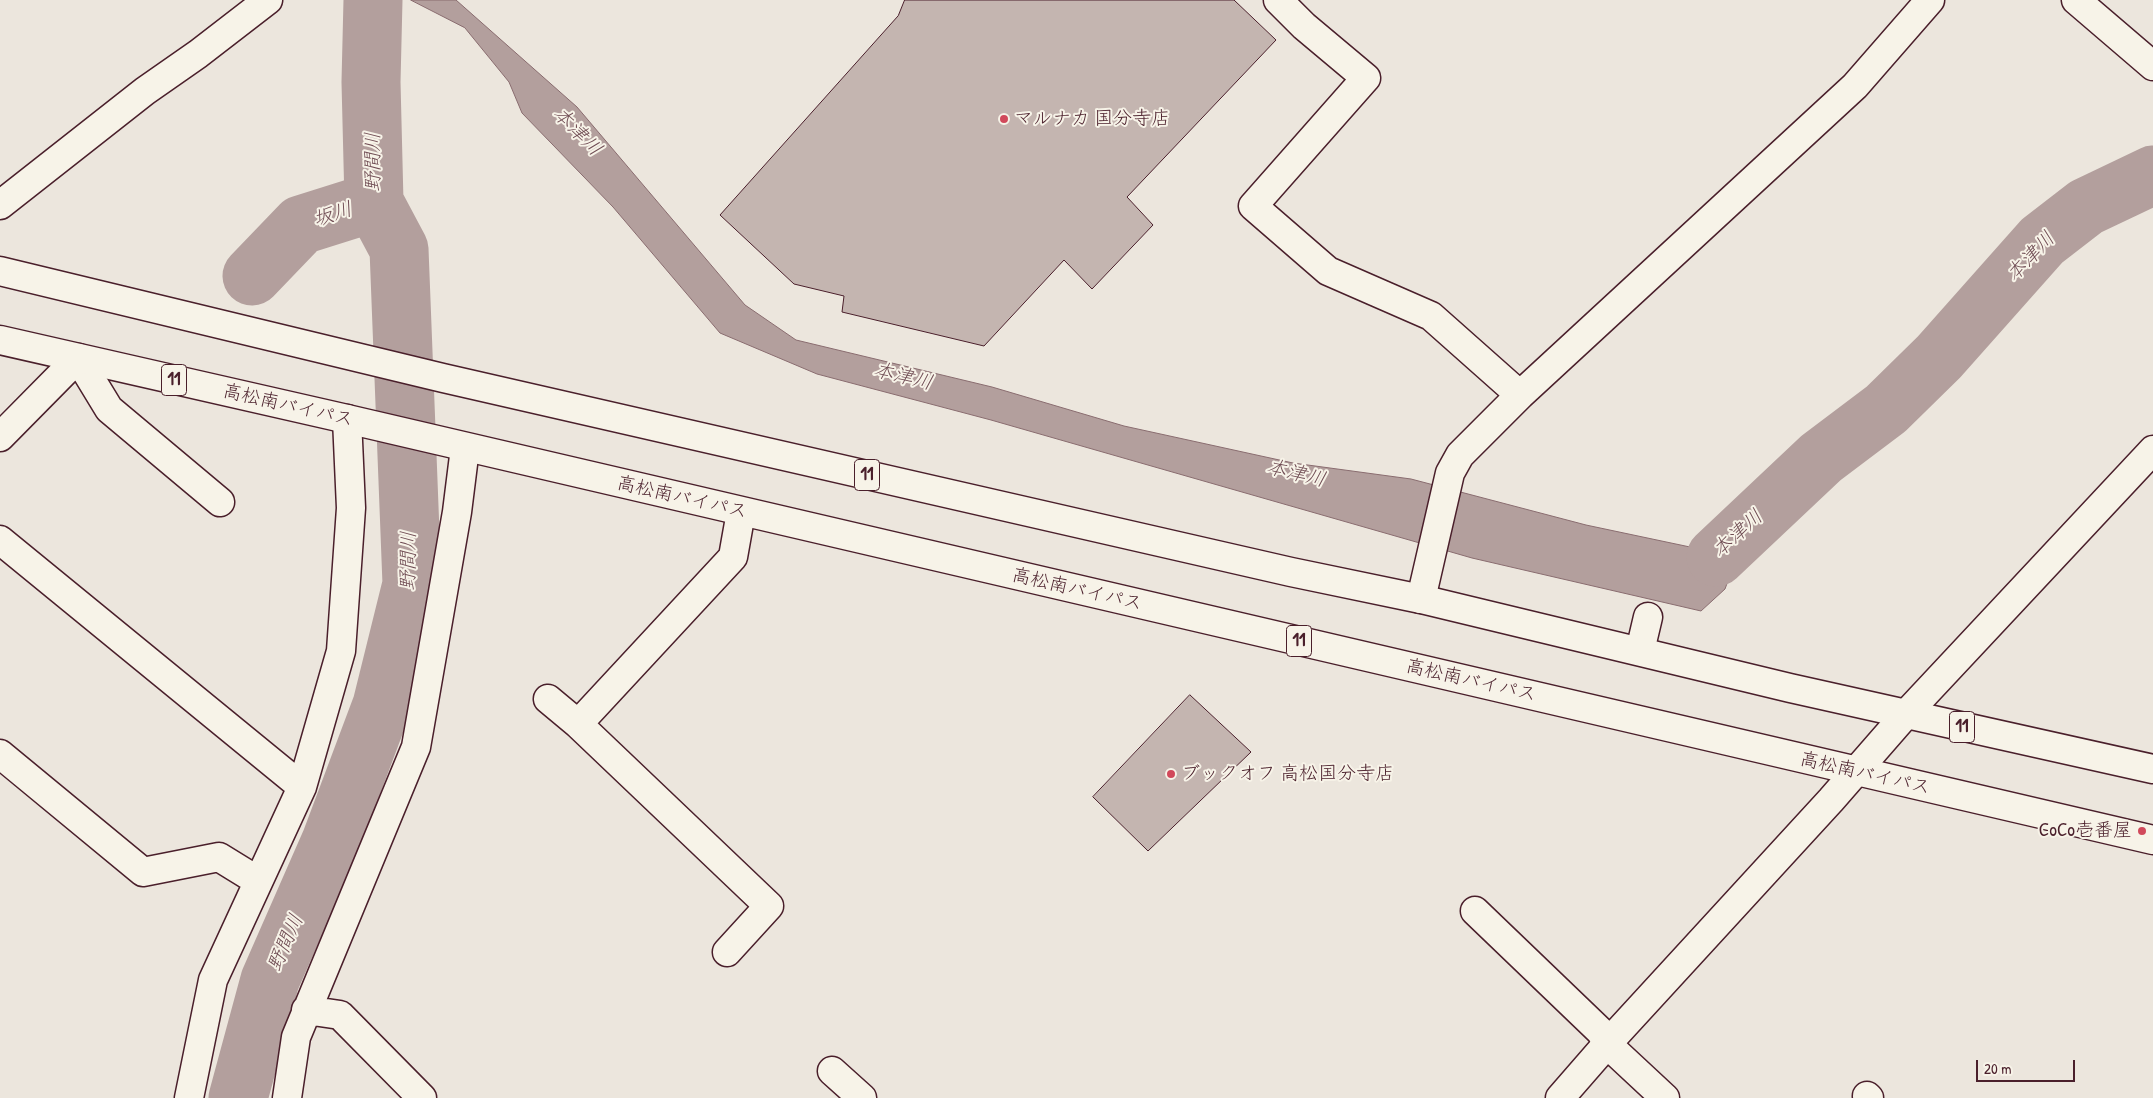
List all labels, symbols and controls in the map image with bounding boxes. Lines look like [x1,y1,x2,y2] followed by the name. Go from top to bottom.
[547,102,607,162] water label: 本津川
[1014,108,1170,130] place label: マルナカ 国分寺店
[998,113,1010,125] marker: マルナカ 国分寺店
[362,132,386,192] water label: 野間川
[310,198,356,232] water label: 坂川
[2002,227,2060,287] water label: 本津川
[871,358,935,396] water label: 本津川
[162,364,186,396] road number: 11
[221,380,355,432] street label: 高松南バイパス
[1264,455,1328,493] water label: 本津川
[854,460,880,490] road number: 11
[615,472,749,524] street label: 高松南バイパス
[1708,505,1768,563] water label: 本津川
[396,531,422,591] water label: 野間川
[1010,564,1144,616] street label: 高松南バイパス
[1286,626,1312,656] road number: 11
[1404,655,1538,707] street label: 高松南バイパス
[1950,712,1974,742] road number: 11
[1798,748,1932,800] street label: 高松南バイパス
[1181,763,1394,785] place label: ブックオフ 高松国分寺店
[1165,768,1177,780] marker: ブックオフ 高松国分寺店
[2039,820,2132,842] place label: CoCo壱番屋
[2136,825,2148,837] marker: CoCo壱番屋
[263,911,309,975] water label: 野間川
[1978,1050,2077,1082] scale bar
[1984,1058,2011,1079] text: 20 m

